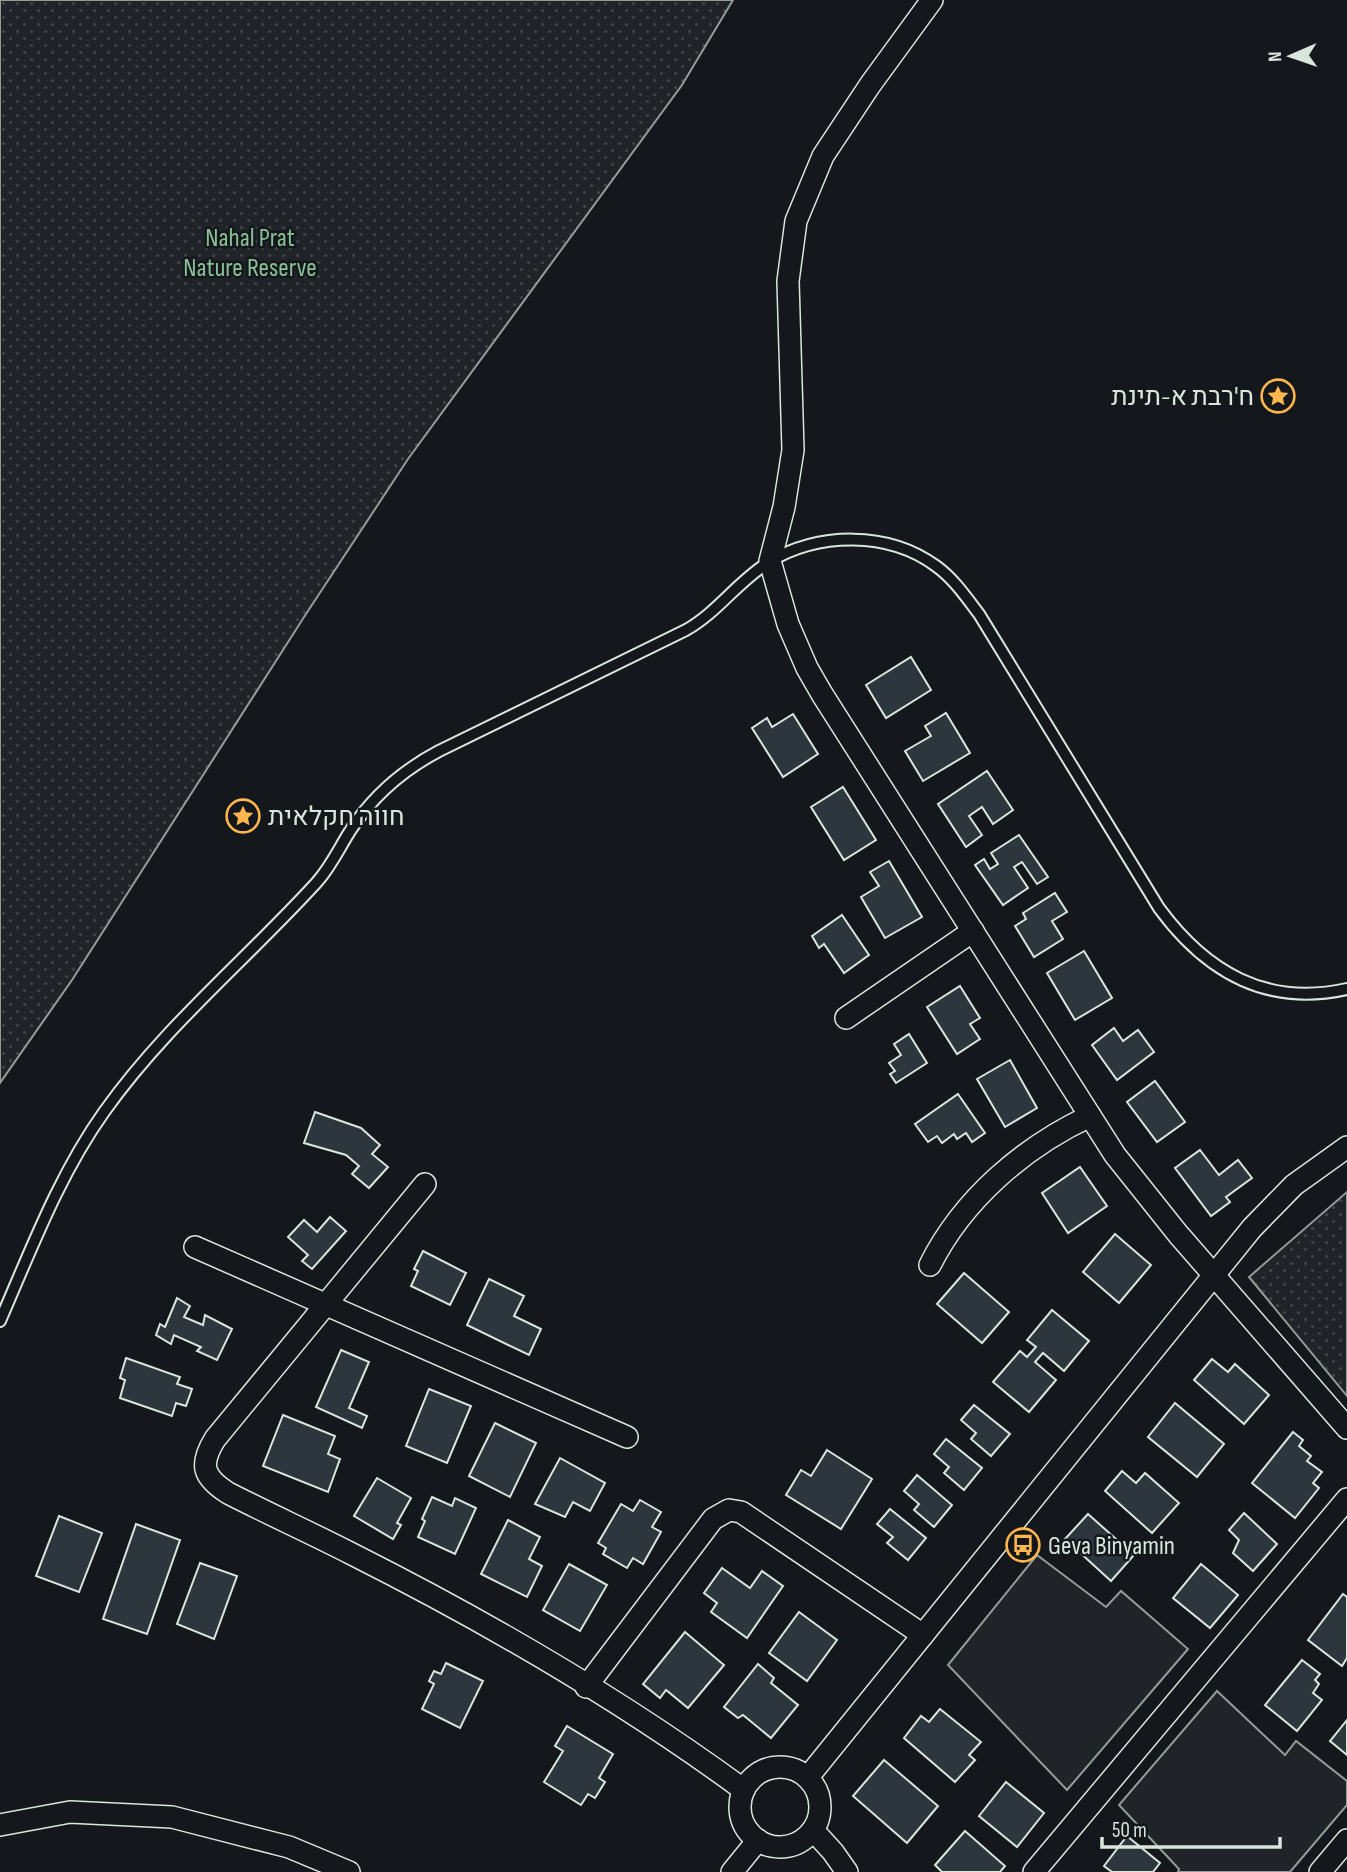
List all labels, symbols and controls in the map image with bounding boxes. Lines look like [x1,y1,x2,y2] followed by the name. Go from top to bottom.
[1256,21,1326,91] north arrow
[1264,51,1287,62] text: N
[183,223,317,284] park label: Nahal Prat Nature Reserve
[1259,377,1297,415] place icon: ח'רבת א-תינת
[1111,382,1254,413] place label: ח'רבת א-תינת
[224,797,262,835] place icon: חווה חקלאית
[268,802,405,833] place label: חווה חקלאית
[1004,1526,1042,1564] bus stop icon: Geva Binyamin
[1048,1531,1175,1562] place label: Geva Binyamin
[1102,1806,1280,1850] scale bar
[1112,1818,1147,1843] text: 50 m

